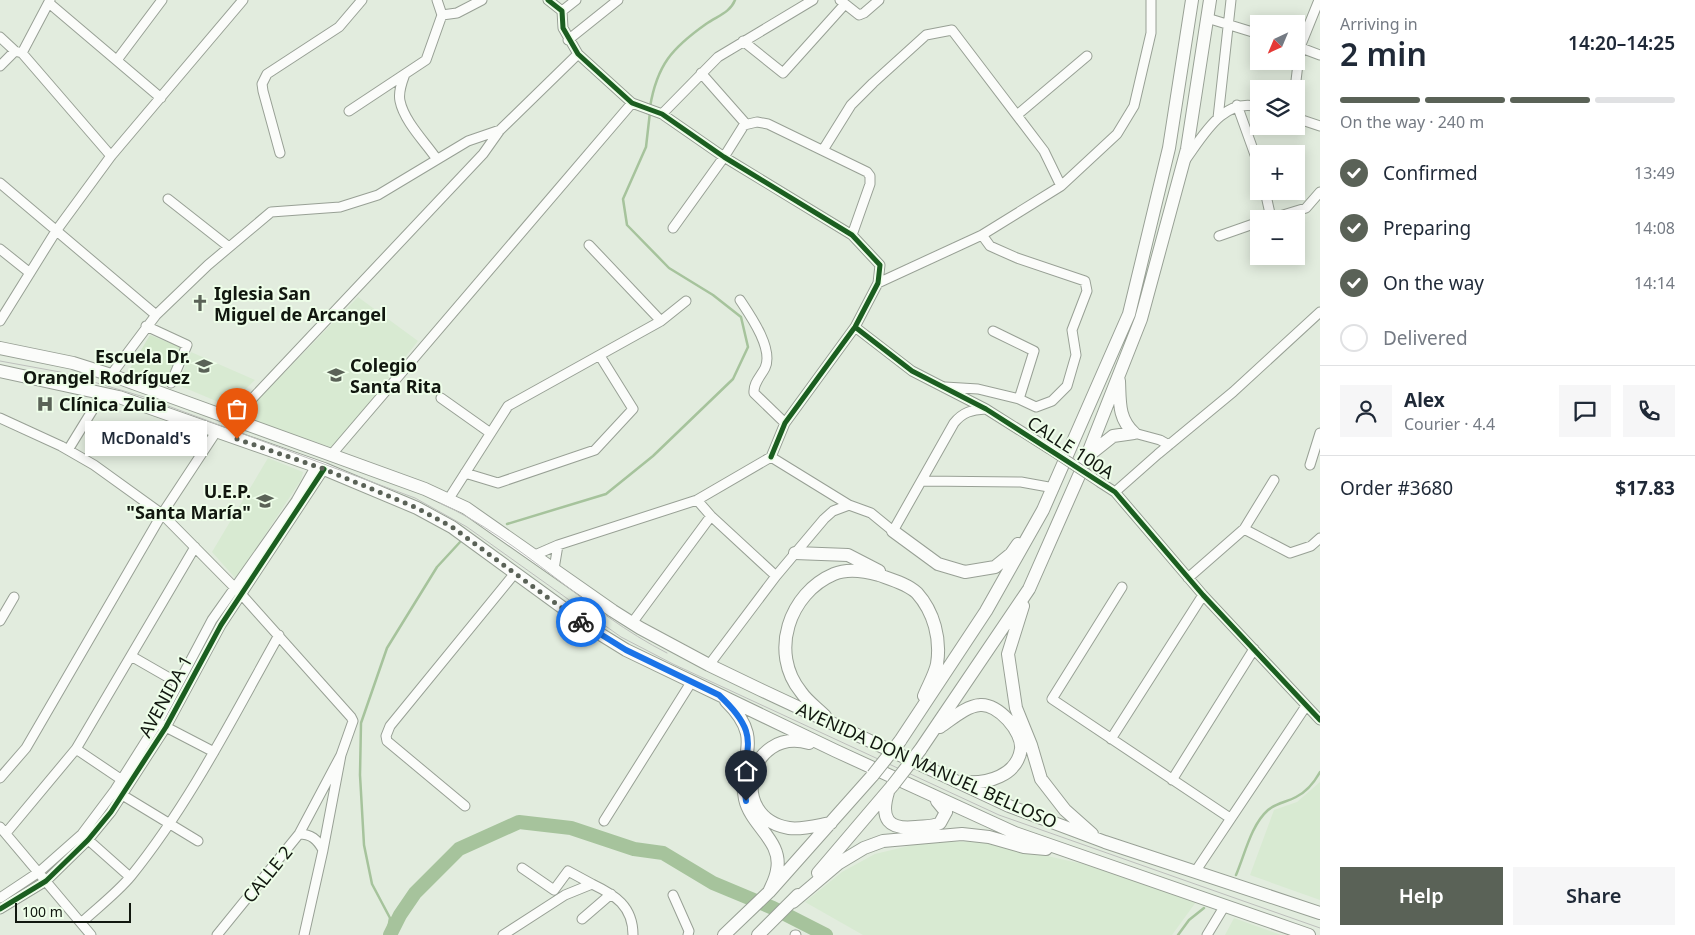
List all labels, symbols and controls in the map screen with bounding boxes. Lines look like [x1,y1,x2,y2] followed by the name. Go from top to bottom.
[1340,13,1418,35] text: Arriving in
[1250,15,1305,70] north arrow
[1250,15,1305,265] map controls
[1568,30,1675,56] text: 14:20–14:25
[1340,32,1427,75] text: 2 min
[1250,80,1305,135] button: layers
[1340,111,1484,133] text: On the way · 240 m
[1250,145,1305,200] button: +
[1340,159,1368,187] icon: check
[1383,160,1478,186] text: Confirmed
[1634,162,1675,184] text: 13:49
[1250,210,1305,265] button: −
[1340,214,1368,242] icon: check
[1383,215,1471,241] text: Preparing
[1634,217,1675,239] text: 14:08
[1340,269,1368,297] icon: check
[1383,270,1484,296] text: On the way
[1634,272,1675,294] text: 14:14
[214,281,386,326] place label: Iglesia San Miguel de Arcangel
[190,293,210,313] church icon: Iglesia San Miguel de Arcangel
[1383,325,1468,351] text: Delivered
[23,344,190,389] place label: Escuela Dr. Orangel Rodríguez
[350,353,441,398] place label: Colegio Santa Rita
[194,356,214,376] school or university icon: Escuela Dr. Orangel Rodríguez
[326,365,346,385] school or university icon: Colegio Santa Rita
[1340,385,1392,437] button: person
[1559,385,1611,437] button: chat
[1623,385,1675,437] button: phone
[1404,387,1445,413] text: Alex
[216,388,258,439] pin
[59,392,167,416] place label: Clínica Zulia
[35,394,55,414] hospital icon: Clínica Zulia
[223,395,251,423] icon: bag
[1023,410,1119,484] street label: CALLE 100A
[1404,413,1495,435] text: Courier · 4.4
[84,422,207,456] callout: McDonald's
[101,427,191,449] text: McDonald's
[1340,475,1453,501] text: Order #3680
[1615,475,1675,501] text: $17.83
[126,479,251,524] place label: U.E.P. "Santa María"
[255,491,275,511] school or university icon: U.E.P. "Santa María"
[556,597,606,647] courier
[567,608,595,636] icon: bike
[133,651,197,741] street label: AVENIDA 1
[793,697,1061,833] street label: AVENIDA DON MANUEL BELLOSO
[725,750,767,801] pin
[732,757,760,785] icon: home
[237,841,297,907] street label: CALLE 2
[1340,867,1503,925] button: Help
[1513,867,1675,925] button: Share
[15,900,131,923] scale bar
[22,902,63,921] text: 100 m

